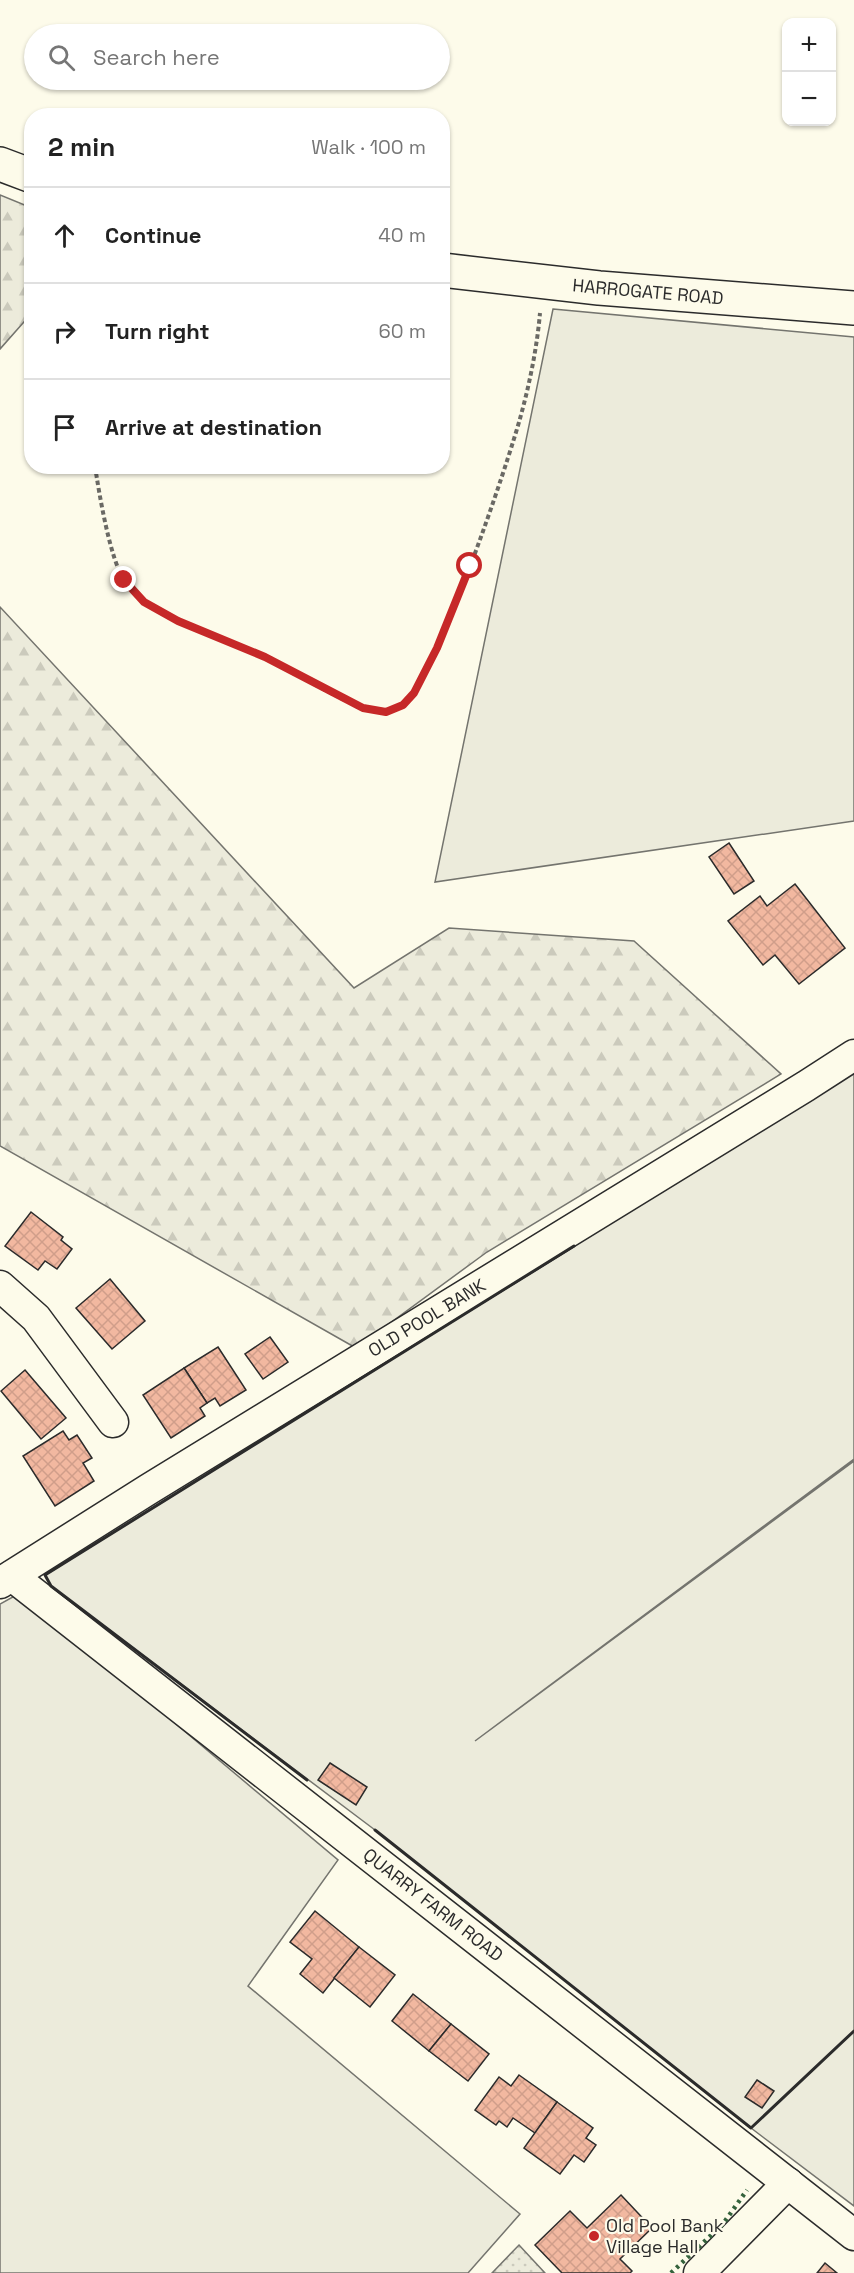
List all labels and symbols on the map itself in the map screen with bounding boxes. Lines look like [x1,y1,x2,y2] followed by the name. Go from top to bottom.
[572,273,725,310] street label: HARROGATE ROAD
[456,552,482,578] route start
[110,566,136,592] route end
[364,1273,490,1362] street label: OLD POOL BANK
[359,1843,508,1966] street label: QUARRY FARM ROAD
[606,2214,724,2258] place label: Old Pool Bank Village Hall
[587,2229,601,2243] marker: Old Pool Bank Village Hall

